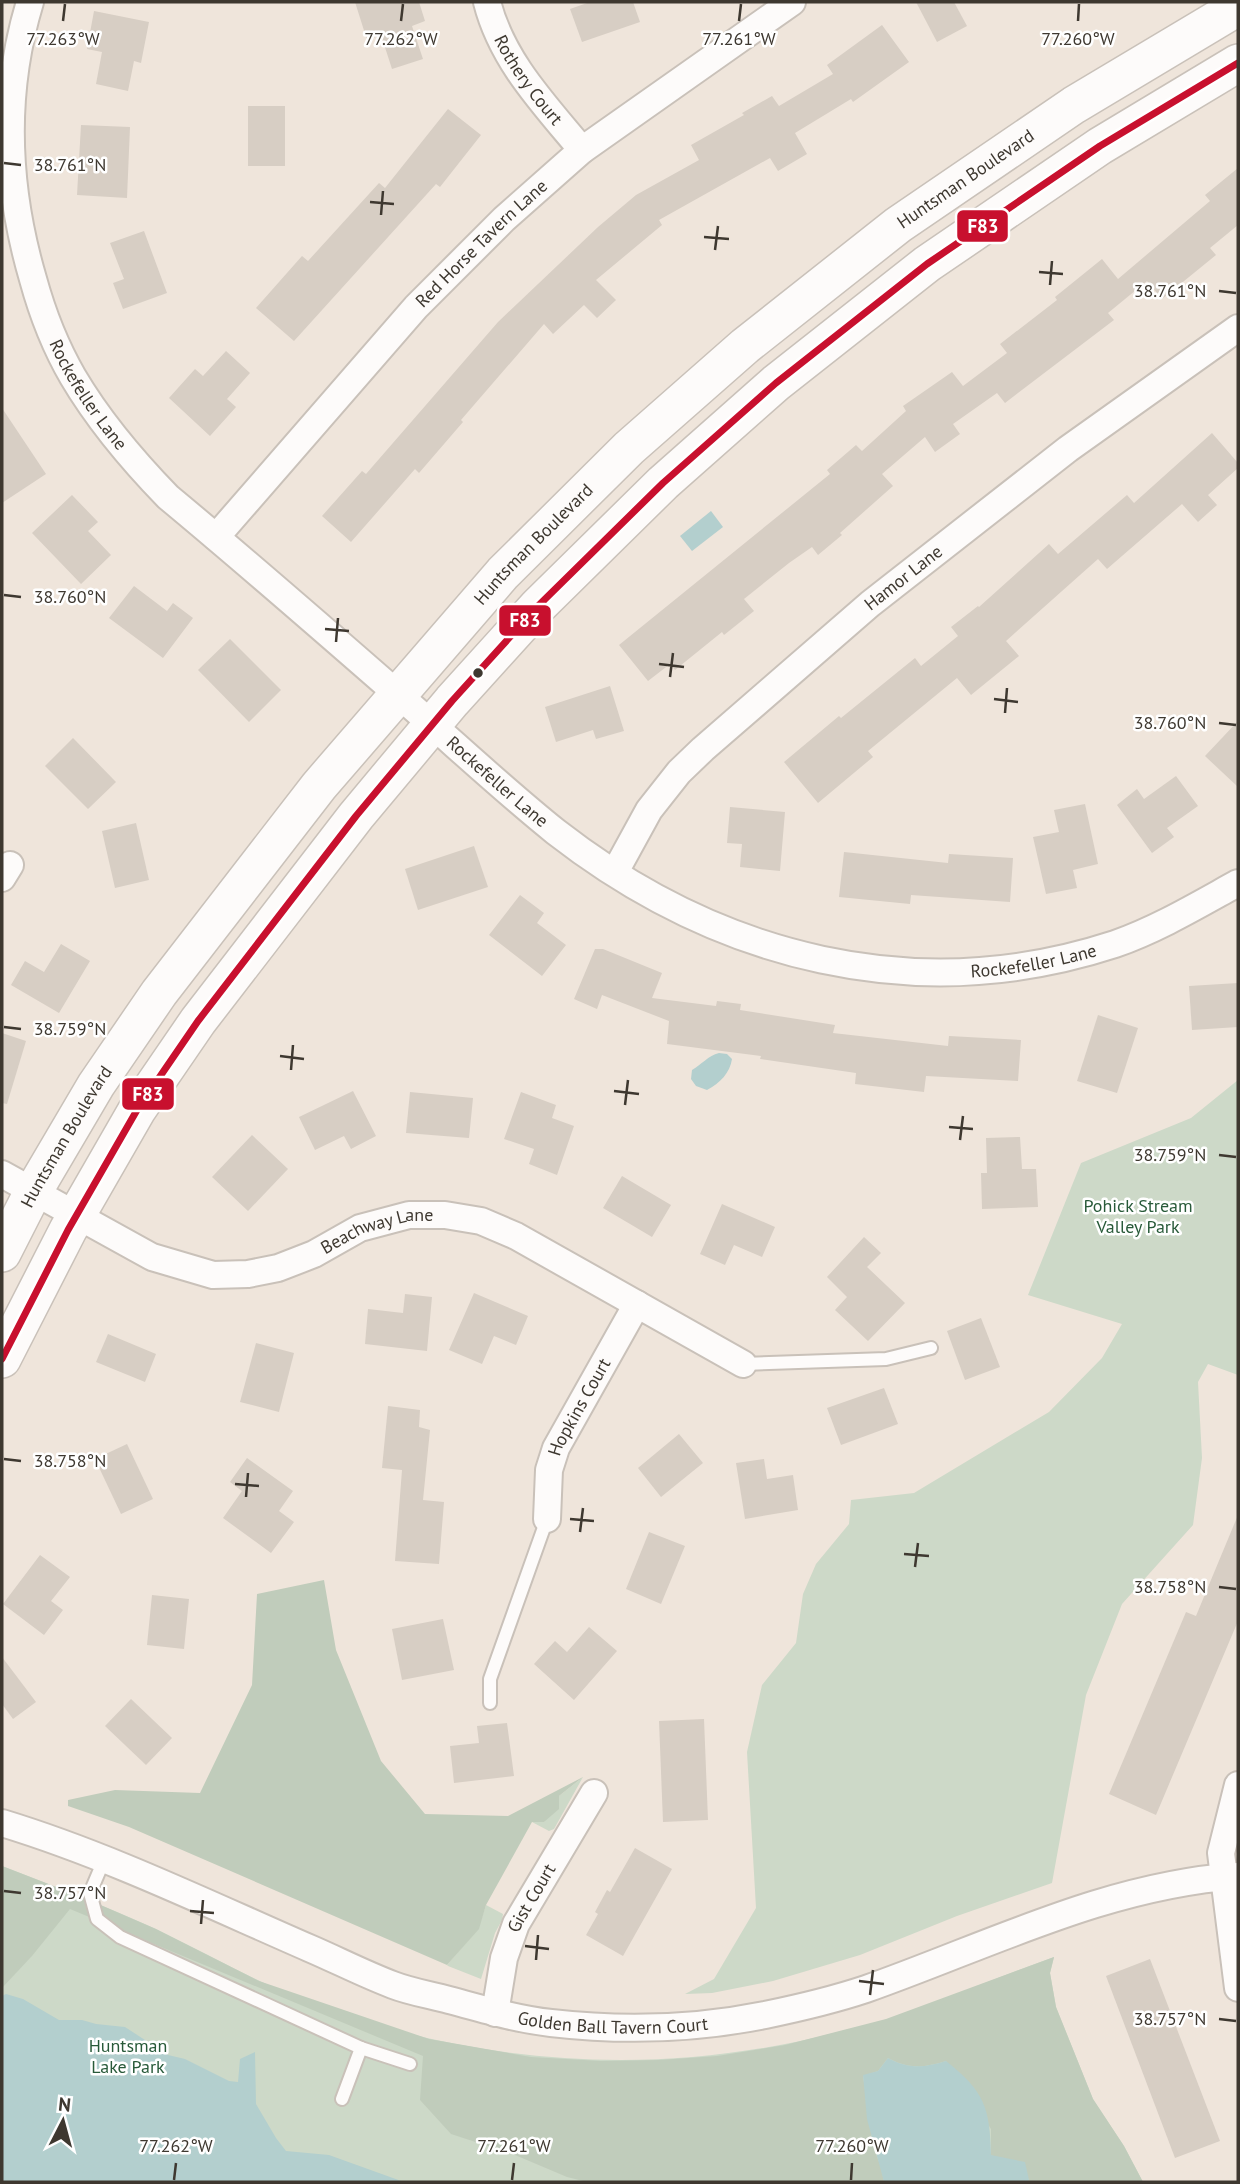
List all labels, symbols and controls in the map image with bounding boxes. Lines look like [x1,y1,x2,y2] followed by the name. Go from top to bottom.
[26,27,100,50] text: 77.263°W
[364,27,438,50] text: 77.262°W
[702,27,776,50] text: 77.261°W
[1041,27,1115,50] text: 77.260°W
[489,31,568,130] street label: Rothery Court
[892,124,1038,233] street label: Huntsman Boulevard
[34,153,106,176] text: 38.761°N
[410,174,552,312] street label: Red Horse Tavern Lane
[956,209,1009,243] line badge: F83
[967,214,999,238] text: F83
[1134,279,1206,302] text: 38.761°N
[45,336,132,454] street label: Rockefeller Lane
[469,478,598,609] street label: Huntsman Boulevard
[859,540,947,615] street label: Hamor Lane
[34,585,106,608] text: 38.760°N
[498,604,552,637] line badge: F83
[509,608,541,632] text: F83
[471,666,485,680] unlabelled marker
[1134,711,1206,734] text: 38.760°N
[442,731,553,832] street label: Rockefeller Lane
[970,938,1099,982] street label: Rockefeller Lane
[34,1017,106,1040] text: 38.759°N
[15,1061,117,1211] street label: Huntsman Boulevard
[121,1077,175,1111] line badge: F83
[132,1082,164,1106] text: F83
[1134,1143,1206,1166] text: 38.759°N
[1083,1194,1193,1238] park label: Pohick Stream Valley Park
[316,1203,433,1259] street label: Beachway Lane
[542,1354,615,1459] street label: Hopkins Court
[34,1449,106,1472] text: 38.758°N
[1134,1575,1206,1598] text: 38.758°N
[502,1859,560,1935] street label: Gist Court
[34,1881,106,1904] text: 38.757°N
[516,2006,709,2039] street label: Golden Ball Tavern Court
[1134,2007,1206,2030] text: 38.757°N
[89,2034,167,2078] park label: Huntsman Lake Park
[28,2086,98,2156] north arrow
[57,2092,72,2117] text: N
[139,2134,213,2157] text: 77.262°W
[477,2134,551,2157] text: 77.261°W
[815,2134,889,2157] text: 77.260°W

